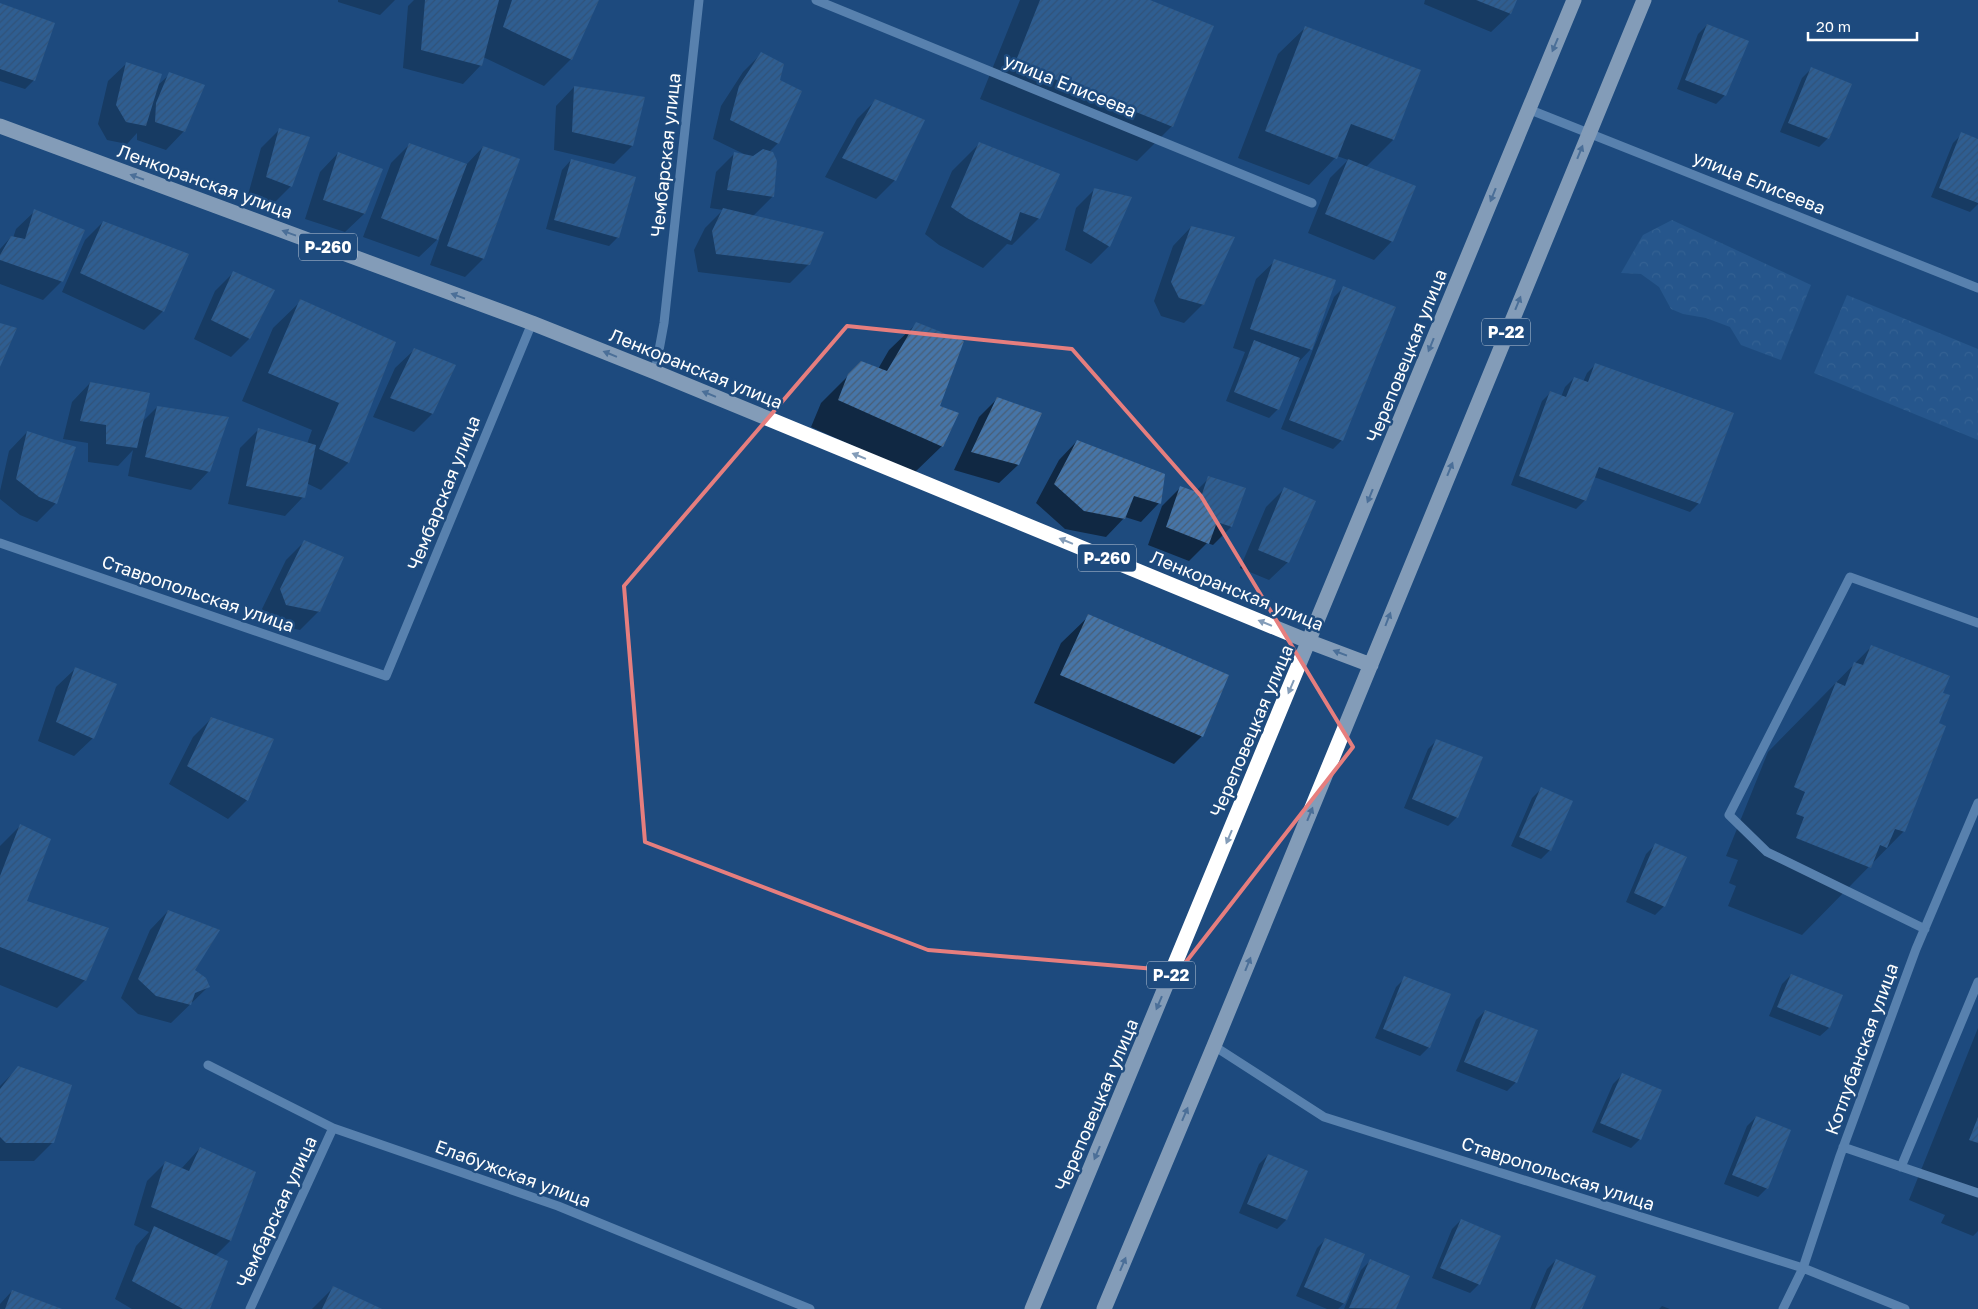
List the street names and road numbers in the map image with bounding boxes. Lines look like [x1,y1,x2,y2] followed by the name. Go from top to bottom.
[1001,48,1140,122] street label: улица Елисеева
[645,72,685,238] street label: Чембарская улица
[115,139,296,223] street label: Ленкоранская улица
[1690,145,1829,219] street label: улица Елисеева
[299,233,357,260] road number: Р-260
[1361,266,1451,446] street label: Череповецкая улица
[1482,318,1530,346] road number: Р-22
[607,323,786,413] street label: Ленкоранская улица
[402,412,484,573] street label: Чембарская улица
[1078,544,1136,572] road number: Р-260
[1148,545,1327,635] street label: Ленкоранская улица
[99,550,297,636] street label: Ставропольская улица
[1205,641,1297,820] street label: Череповецкая улица
[1820,960,1902,1138] street label: Котлубанская улица
[1147,962,1195,988] road number: Р-22
[1050,1015,1142,1194] street label: Череповецкая улица
[1459,1131,1658,1215] street label: Ставропольская улица
[231,1132,321,1291] street label: Чембарская улица
[432,1135,594,1211] street label: Елабужская улица

